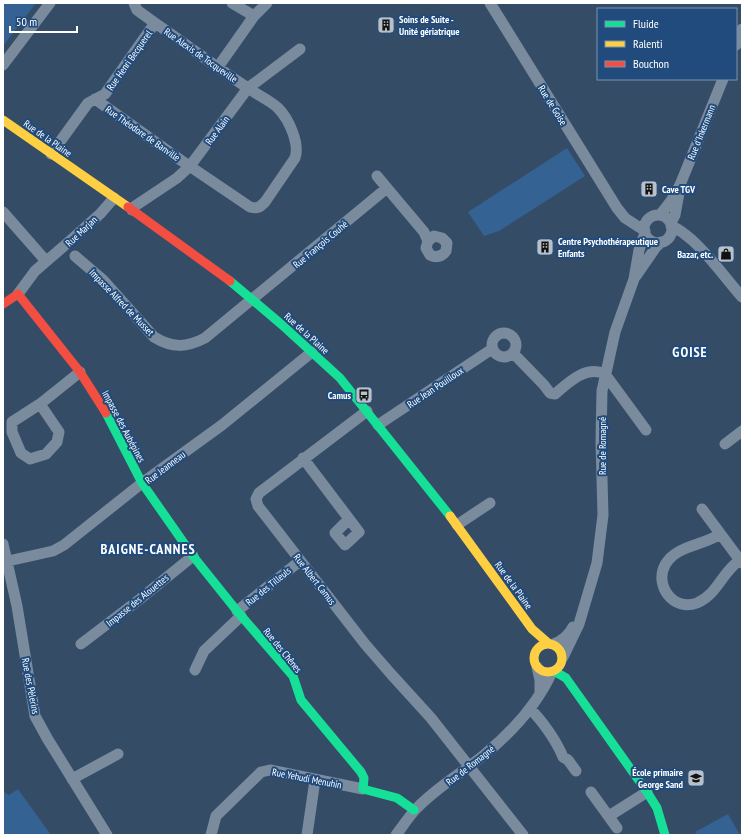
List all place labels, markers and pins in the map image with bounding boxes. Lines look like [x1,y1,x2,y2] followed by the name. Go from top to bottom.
[399,13,459,38] place label: Soins de Suite - Unité gériatrique
[376,15,396,35] building icon: Soins de Suite - Unité gériatrique
[639,179,659,199] building icon: Cave TGV
[662,183,696,196] place label: Cave TGV
[558,235,658,260] place label: Centre Psychothérapeutique Enfants
[535,237,555,257] building icon: Centre Psychothérapeutique Enfants
[716,244,736,264] shop icon: Bazar, etc.
[677,248,713,261] place label: Bazar, etc.
[354,385,374,405] bus stop icon: Camus
[328,389,351,402] place label: Camus
[632,766,684,791] place label: École primaire George Sand
[686,768,706,788] school or university icon: École primaire George Sand

